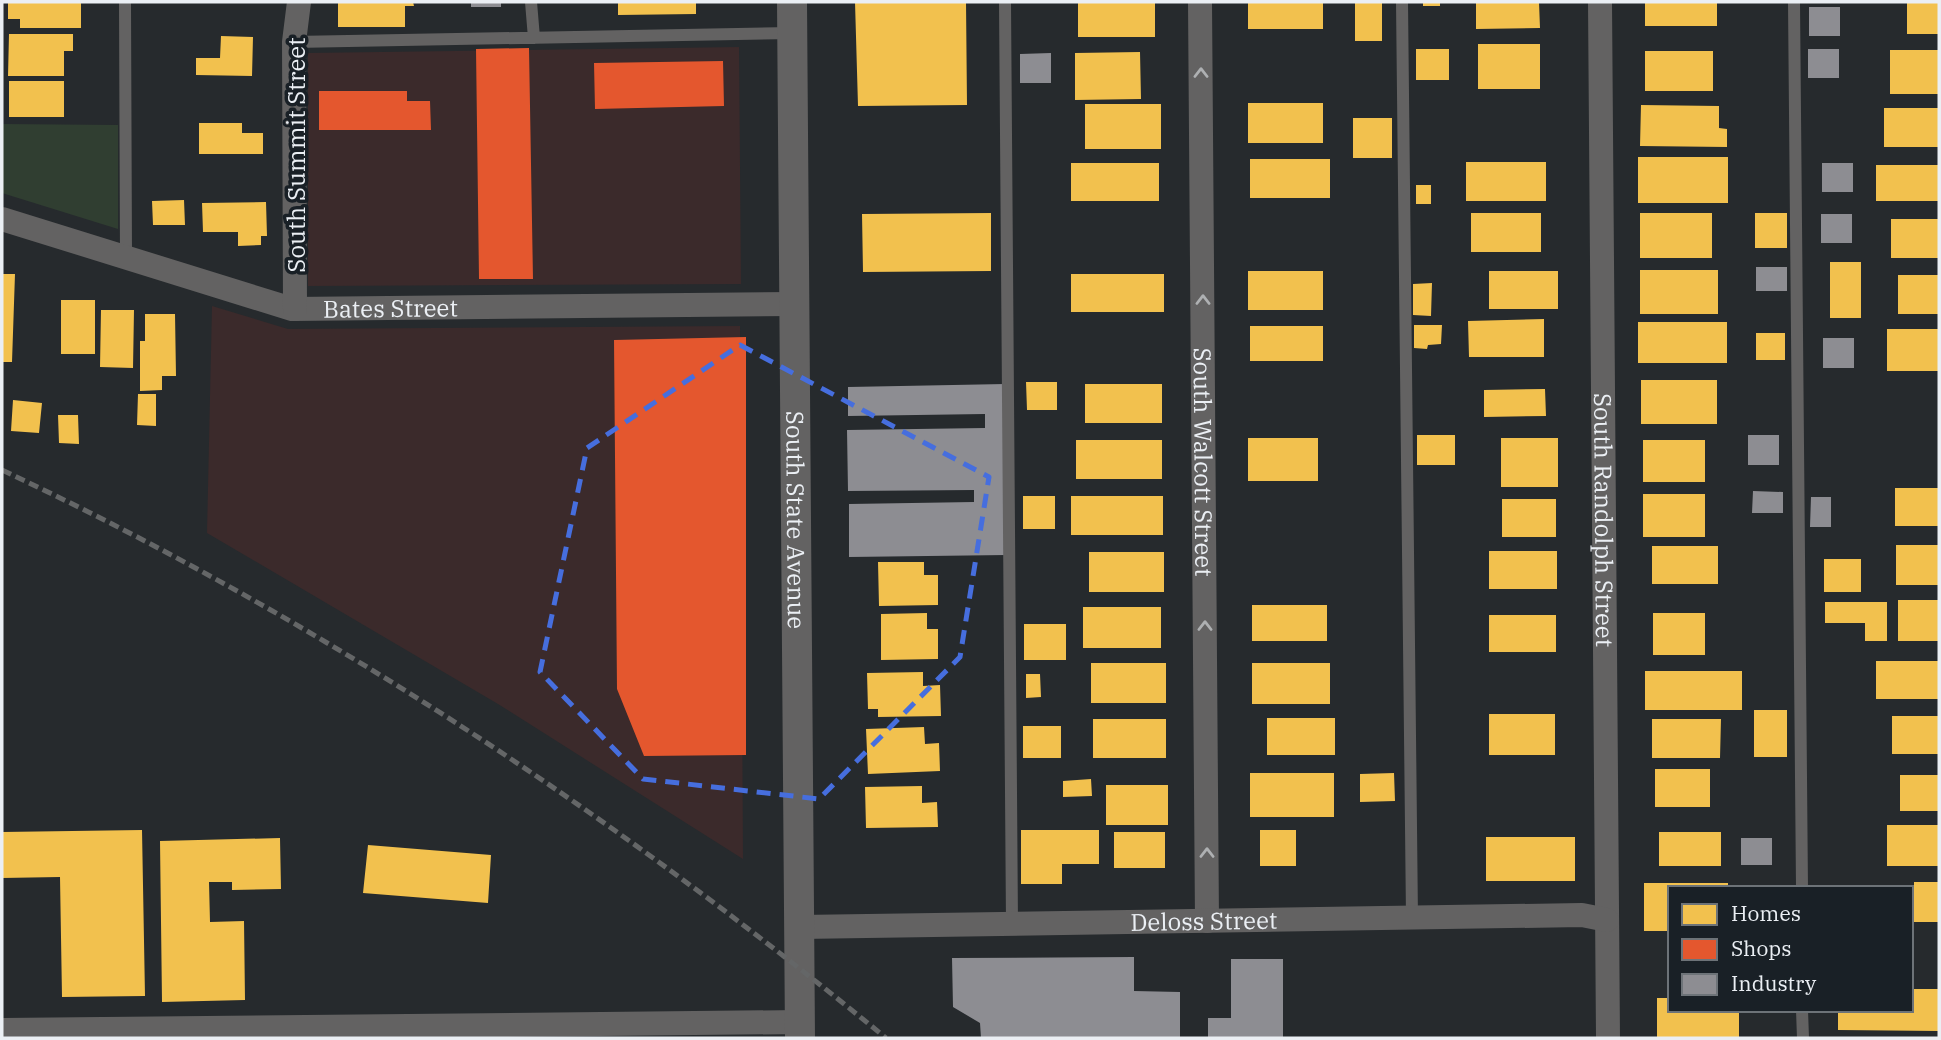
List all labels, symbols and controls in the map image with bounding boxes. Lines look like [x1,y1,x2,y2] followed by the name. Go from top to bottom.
[280,37,312,273] street label: South Summit Street
[1193,67,1209,77] one-way arrow
[323,291,458,325] street label: Bates Street
[1195,294,1210,305] one-way arrow
[1187,347,1220,577] street label: South Walcott Street
[1587,393,1621,647] street label: South Randolph Street
[779,411,813,629] street label: South State Avenue
[1197,620,1213,630] one-way arrow
[1199,847,1214,858] one-way arrow
[1668,886,1913,1012] legend
[1731,899,1801,927] text: Homes
[1130,904,1278,938] street label: Deloss Street
[1731,934,1791,962] text: Shops
[1731,969,1817,997] text: Industry

